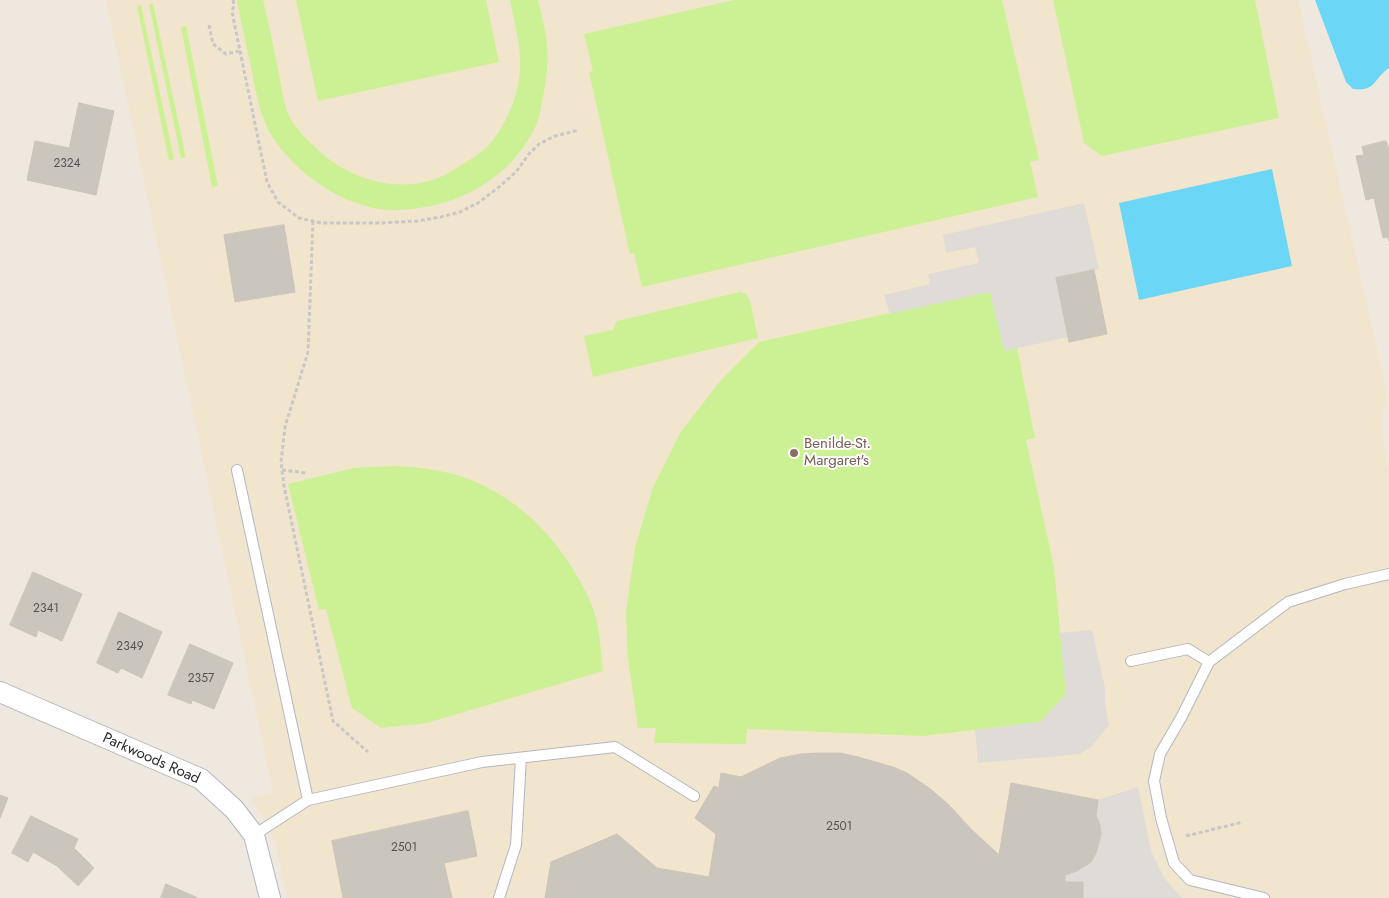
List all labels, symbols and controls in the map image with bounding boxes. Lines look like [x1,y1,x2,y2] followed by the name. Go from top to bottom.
[53,157,81,171] house number: 2324
[804,435,871,470] place label: Benilde-St. Margaret's
[788,447,800,459] marker: Benilde-St. Margaret's
[33,602,59,616] house number: 2341
[116,640,144,654] house number: 2349
[188,672,214,686] house number: 2357
[99,729,203,789] street label: Parkwoods Road
[826,820,852,834] house number: 2501
[391,841,417,855] house number: 2501

